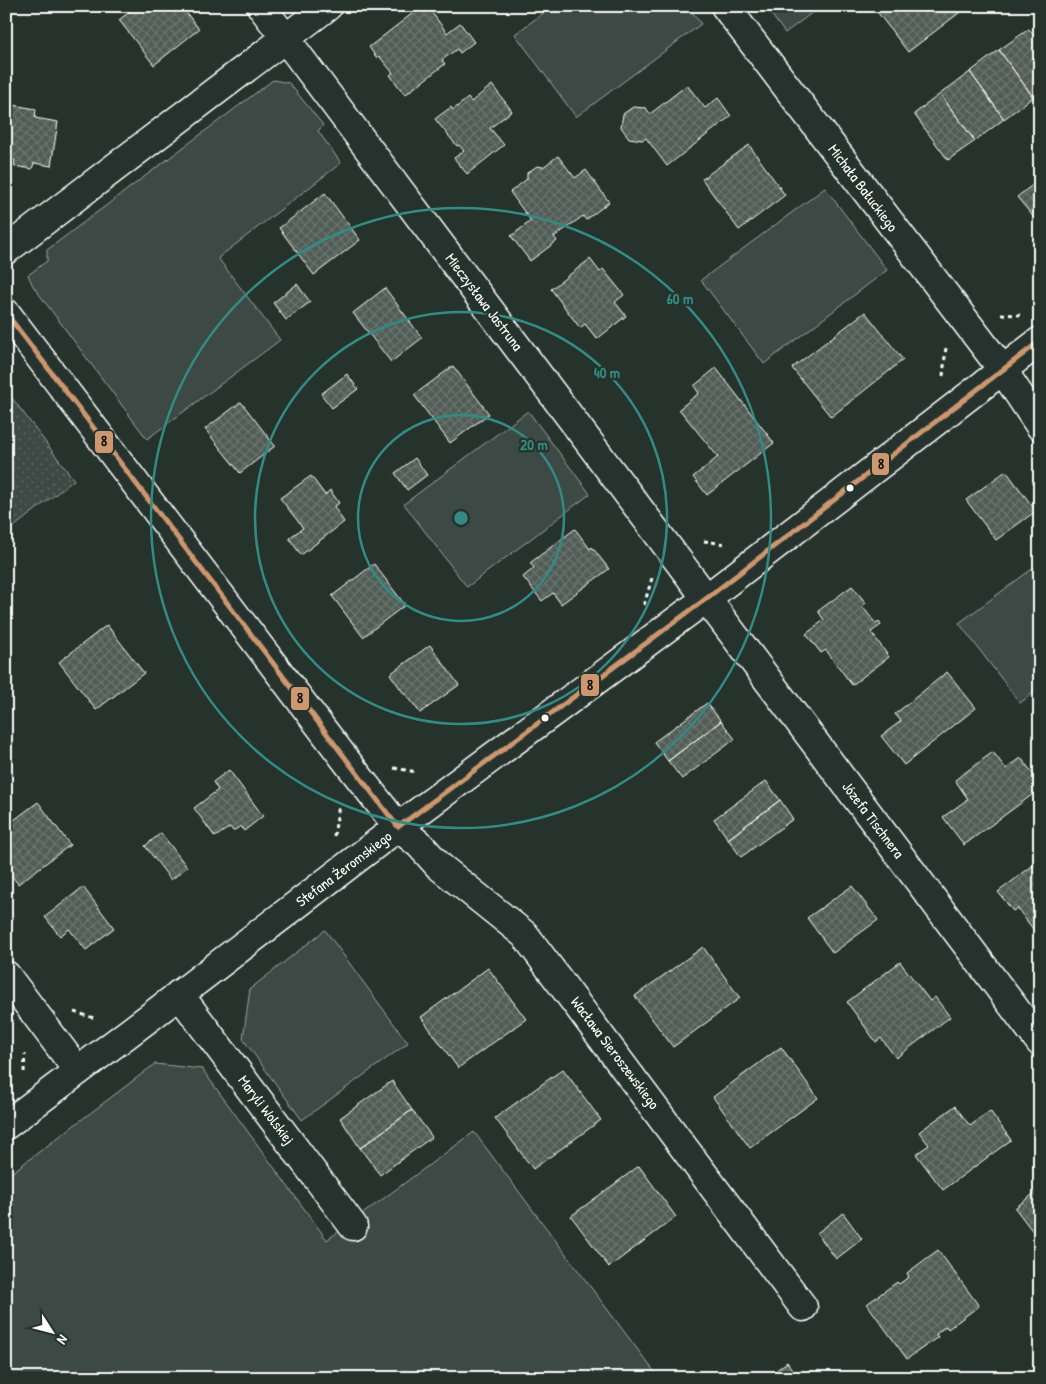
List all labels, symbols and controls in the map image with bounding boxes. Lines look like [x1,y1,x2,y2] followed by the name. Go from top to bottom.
[824,140,903,236] street label: Michała Bałuckiego
[441,249,528,355] street label: Mieczysława Jastruna
[667,288,693,309] text: 60 m
[594,362,620,383] text: 40 m
[94,430,114,454] line badge: 8
[101,431,107,450] text: 8
[520,434,548,455] text: 20 m
[871,452,890,476] line badge: 8
[878,454,884,473] text: 8
[845,483,855,493] unlabelled marker
[452,509,470,527] centre of rings
[580,673,600,697] line badge: 8
[587,675,593,694] text: 8
[290,686,310,711] line badge: 8
[297,688,303,707] text: 8
[540,713,550,723] unlabelled marker
[838,777,909,863] street label: Józefa Tischnera
[291,826,396,912] street label: Stefana Żeromskiego
[566,992,665,1113] street label: Wacława Sieroszewskiego
[233,1071,299,1149] street label: Maryli Wolskiej
[28,1306,78,1356] north arrow
[53,1331,73,1349] text: N

